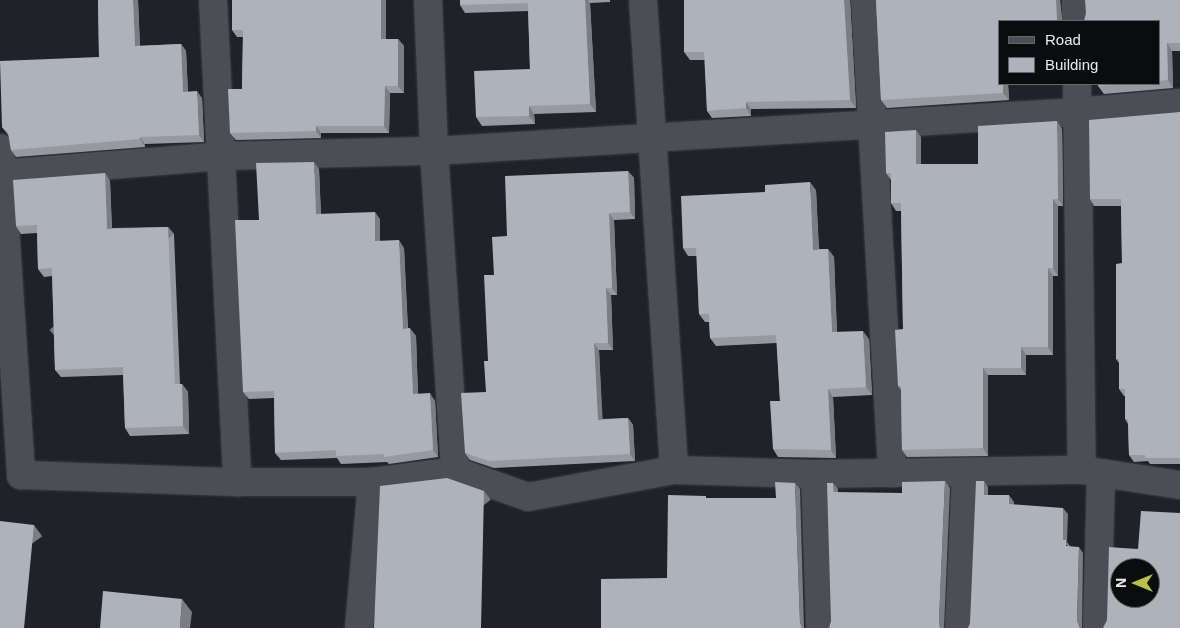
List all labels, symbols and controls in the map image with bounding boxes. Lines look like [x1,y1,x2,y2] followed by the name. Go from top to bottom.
[998,20,1160,85] legend
[1045,31,1081,48] text: Road
[1045,56,1098,73] text: Building
[1110,558,1160,608] north arrow
[1113,578,1129,588] text: N

